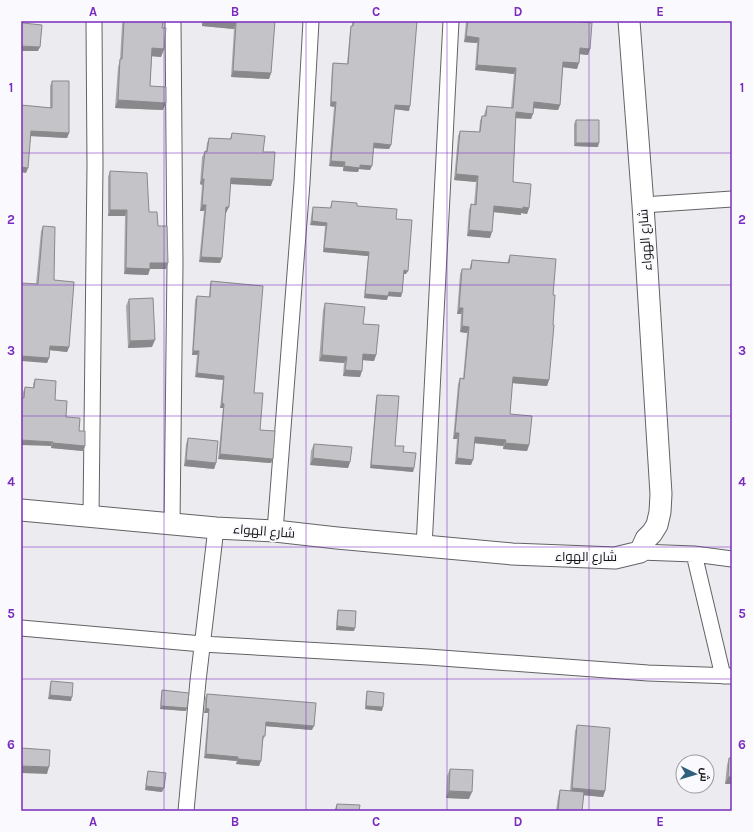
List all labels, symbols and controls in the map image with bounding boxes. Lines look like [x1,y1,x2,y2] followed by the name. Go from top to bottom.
[89,4,97,19] text: A
[231,4,239,19] text: B
[372,4,380,19] text: C
[514,4,523,19] text: D
[656,4,664,19] text: E
[9,80,13,95] text: 1
[740,80,744,95] text: 1
[635,208,656,271] street label: شارع الهواء
[7,212,15,227] text: 2
[738,212,746,227] text: 2
[7,343,15,358] text: 3
[738,343,746,358] text: 3
[7,474,15,489] text: 4
[738,474,746,489] text: 4
[232,521,295,542] street label: شارع الهواء
[555,549,617,565] street label: شارع الهواء
[7,606,15,621] text: 5
[738,606,746,621] text: 5
[7,737,15,752] text: 6
[738,737,746,752] text: 6
[675,754,715,794] north arrow
[697,767,712,782] text: ش
[89,814,97,829] text: A
[231,814,239,829] text: B
[372,814,380,829] text: C
[514,814,523,829] text: D
[656,814,664,829] text: E

